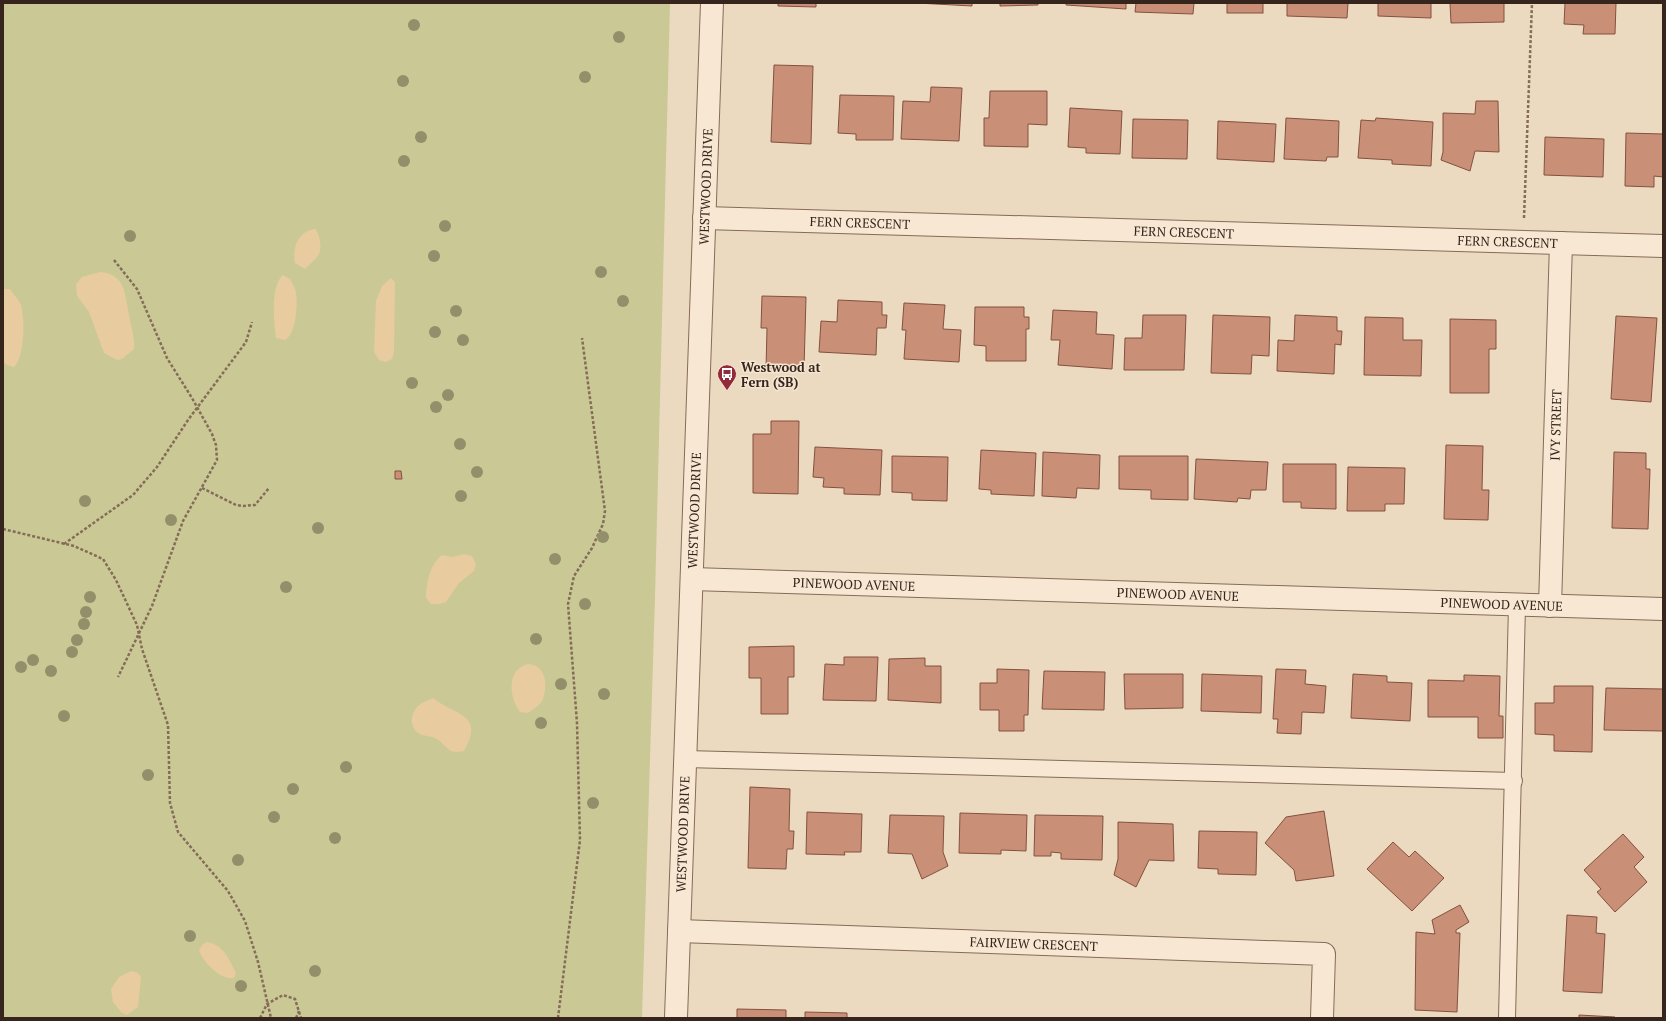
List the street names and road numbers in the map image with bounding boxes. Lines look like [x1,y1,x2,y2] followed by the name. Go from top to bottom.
[694,128,717,245] street label: WESTWOOD DRIVE
[809,212,910,233] street label: FERN CRESCENT
[1133,222,1234,242] street label: FERN CRESCENT
[1457,231,1558,252] street label: FERN CRESCENT
[1545,389,1566,461] street label: IVY STREET
[683,452,705,569] street label: WESTWOOD DRIVE
[792,573,915,595] street label: PINEWOOD AVENUE
[1116,583,1239,605] street label: PINEWOOD AVENUE
[1440,593,1563,615] street label: PINEWOOD AVENUE
[671,775,694,893] street label: WESTWOOD DRIVE
[969,932,1098,955] street label: FAIRVIEW CRESCENT

